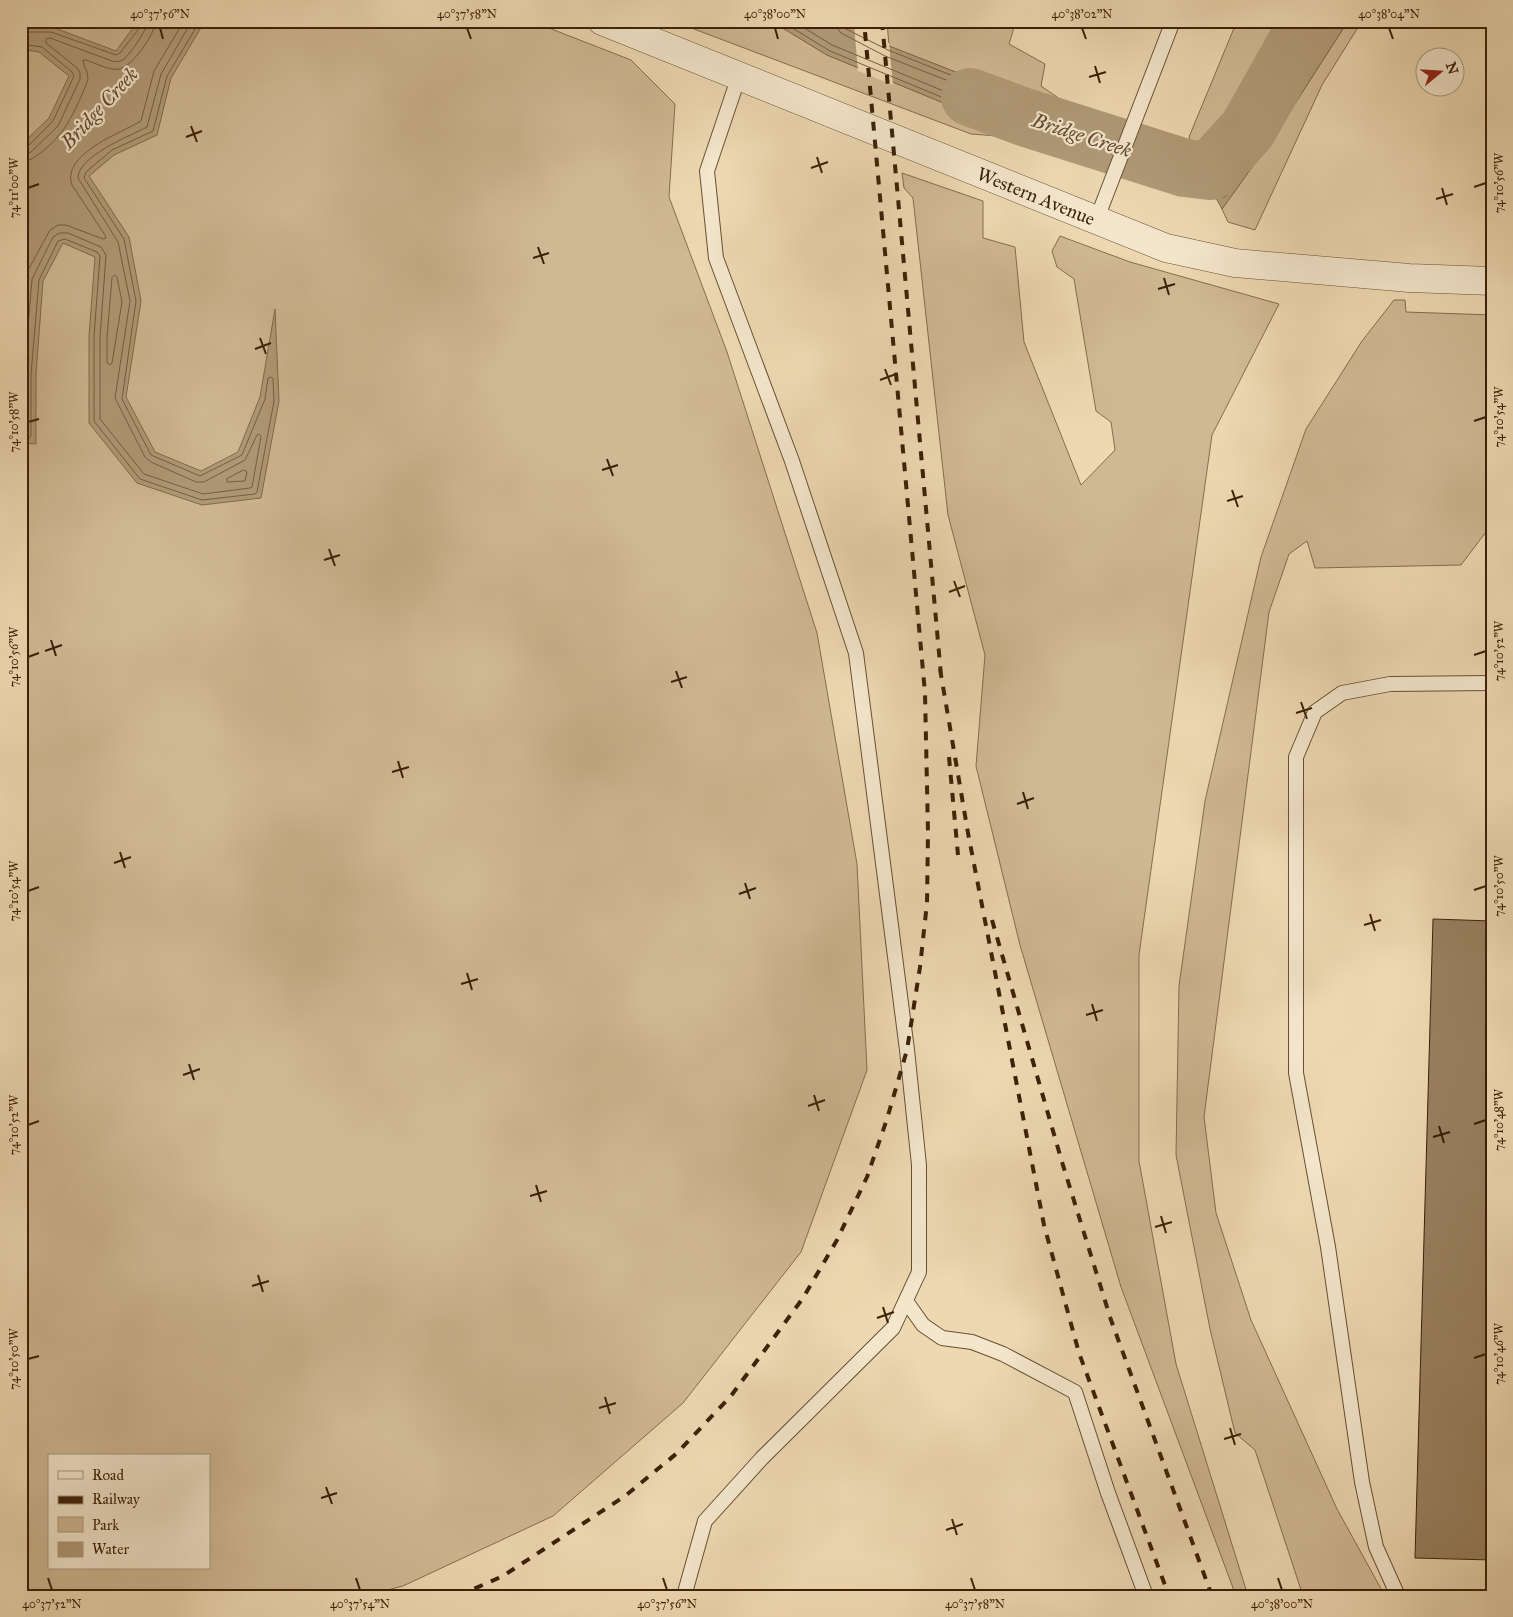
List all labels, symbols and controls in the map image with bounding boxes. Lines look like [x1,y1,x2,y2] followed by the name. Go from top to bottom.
[130,7,190,21] text: 40°37'56"N
[437,7,497,21] text: 40°37'58"N
[744,7,806,21] text: 40°38'00"N
[1052,7,1112,21] text: 40°38'02"N
[1358,7,1420,21] text: 40°38'04"N
[1416,48,1466,98] north arrow
[1442,60,1462,77] text: N
[55,62,143,154] water label: Bridge Creek
[1029,107,1135,162] water label: Bridge Creek
[1492,152,1506,213] text: 74°10'56"W
[7,157,21,218] text: 74°11'00"W
[974,162,1098,230] street label: Western Avenue
[1492,386,1506,447] text: 74°10'54"W
[7,391,21,452] text: 74°10'58"W
[1492,620,1506,681] text: 74°10'52"W
[7,626,21,687] text: 74°10'56"W
[1492,855,1506,917] text: 74°10'50"W
[7,860,21,921] text: 74°10'54"W
[1492,1088,1506,1151] text: 74°10'48"W
[7,1094,21,1155] text: 74°10'52"W
[1492,1323,1506,1385] text: 74°10'46"W
[7,1328,21,1390] text: 74°10'50"W
[48,1454,210,1570] legend
[92,1466,124,1484] text: Road
[92,1490,141,1508] text: Railway
[92,1516,119,1534] text: Park
[92,1540,129,1558] text: Water
[22,1597,82,1611] text: 40°37'52"N
[330,1597,390,1611] text: 40°37'54"N
[637,1597,697,1611] text: 40°37'56"N
[945,1597,1005,1611] text: 40°37'58"N
[1251,1597,1313,1611] text: 40°38'00"N

